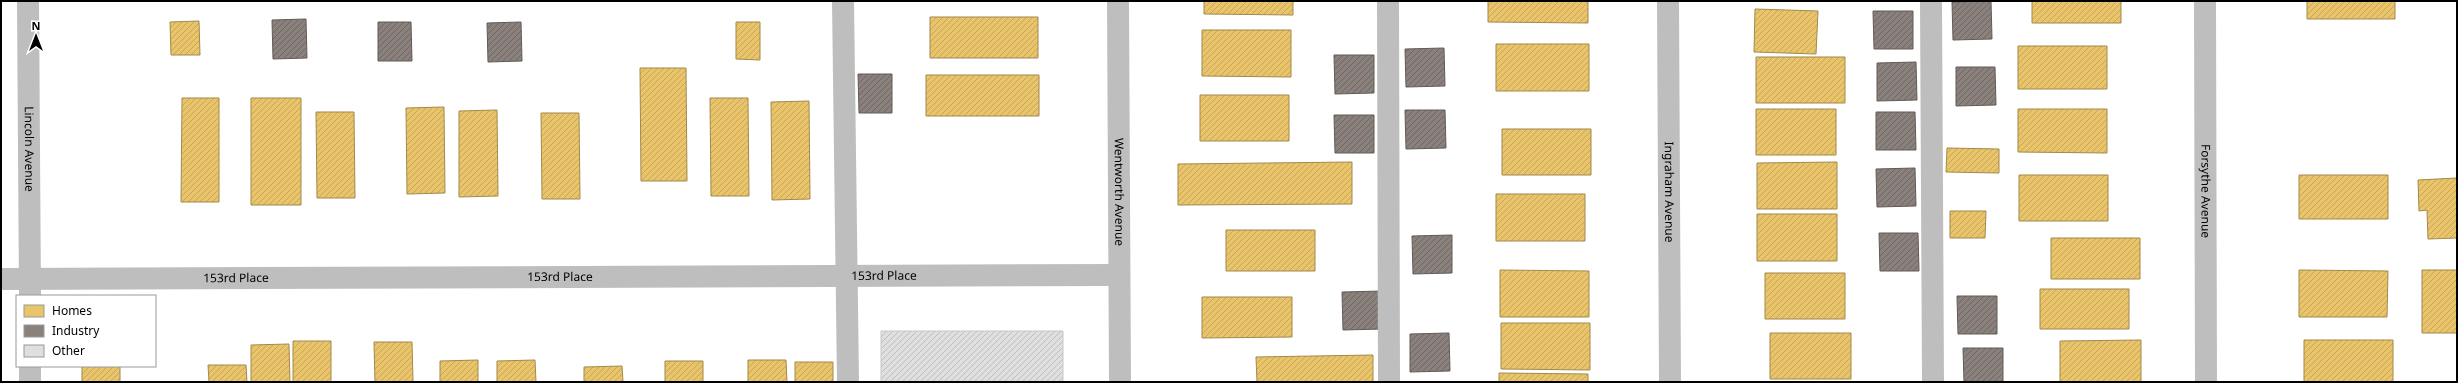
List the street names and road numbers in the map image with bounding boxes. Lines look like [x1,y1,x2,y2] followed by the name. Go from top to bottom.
[21,106,38,192] street label: Lincoln Avenue
[1111,138,1128,246] street label: Wentworth Avenue
[1661,141,1678,243] street label: Ingraham Avenue
[2197,144,2215,238] street label: Forsythe Avenue
[851,267,917,284] street label: 153rd Place
[527,268,593,285] street label: 153rd Place
[203,269,269,286] street label: 153rd Place

